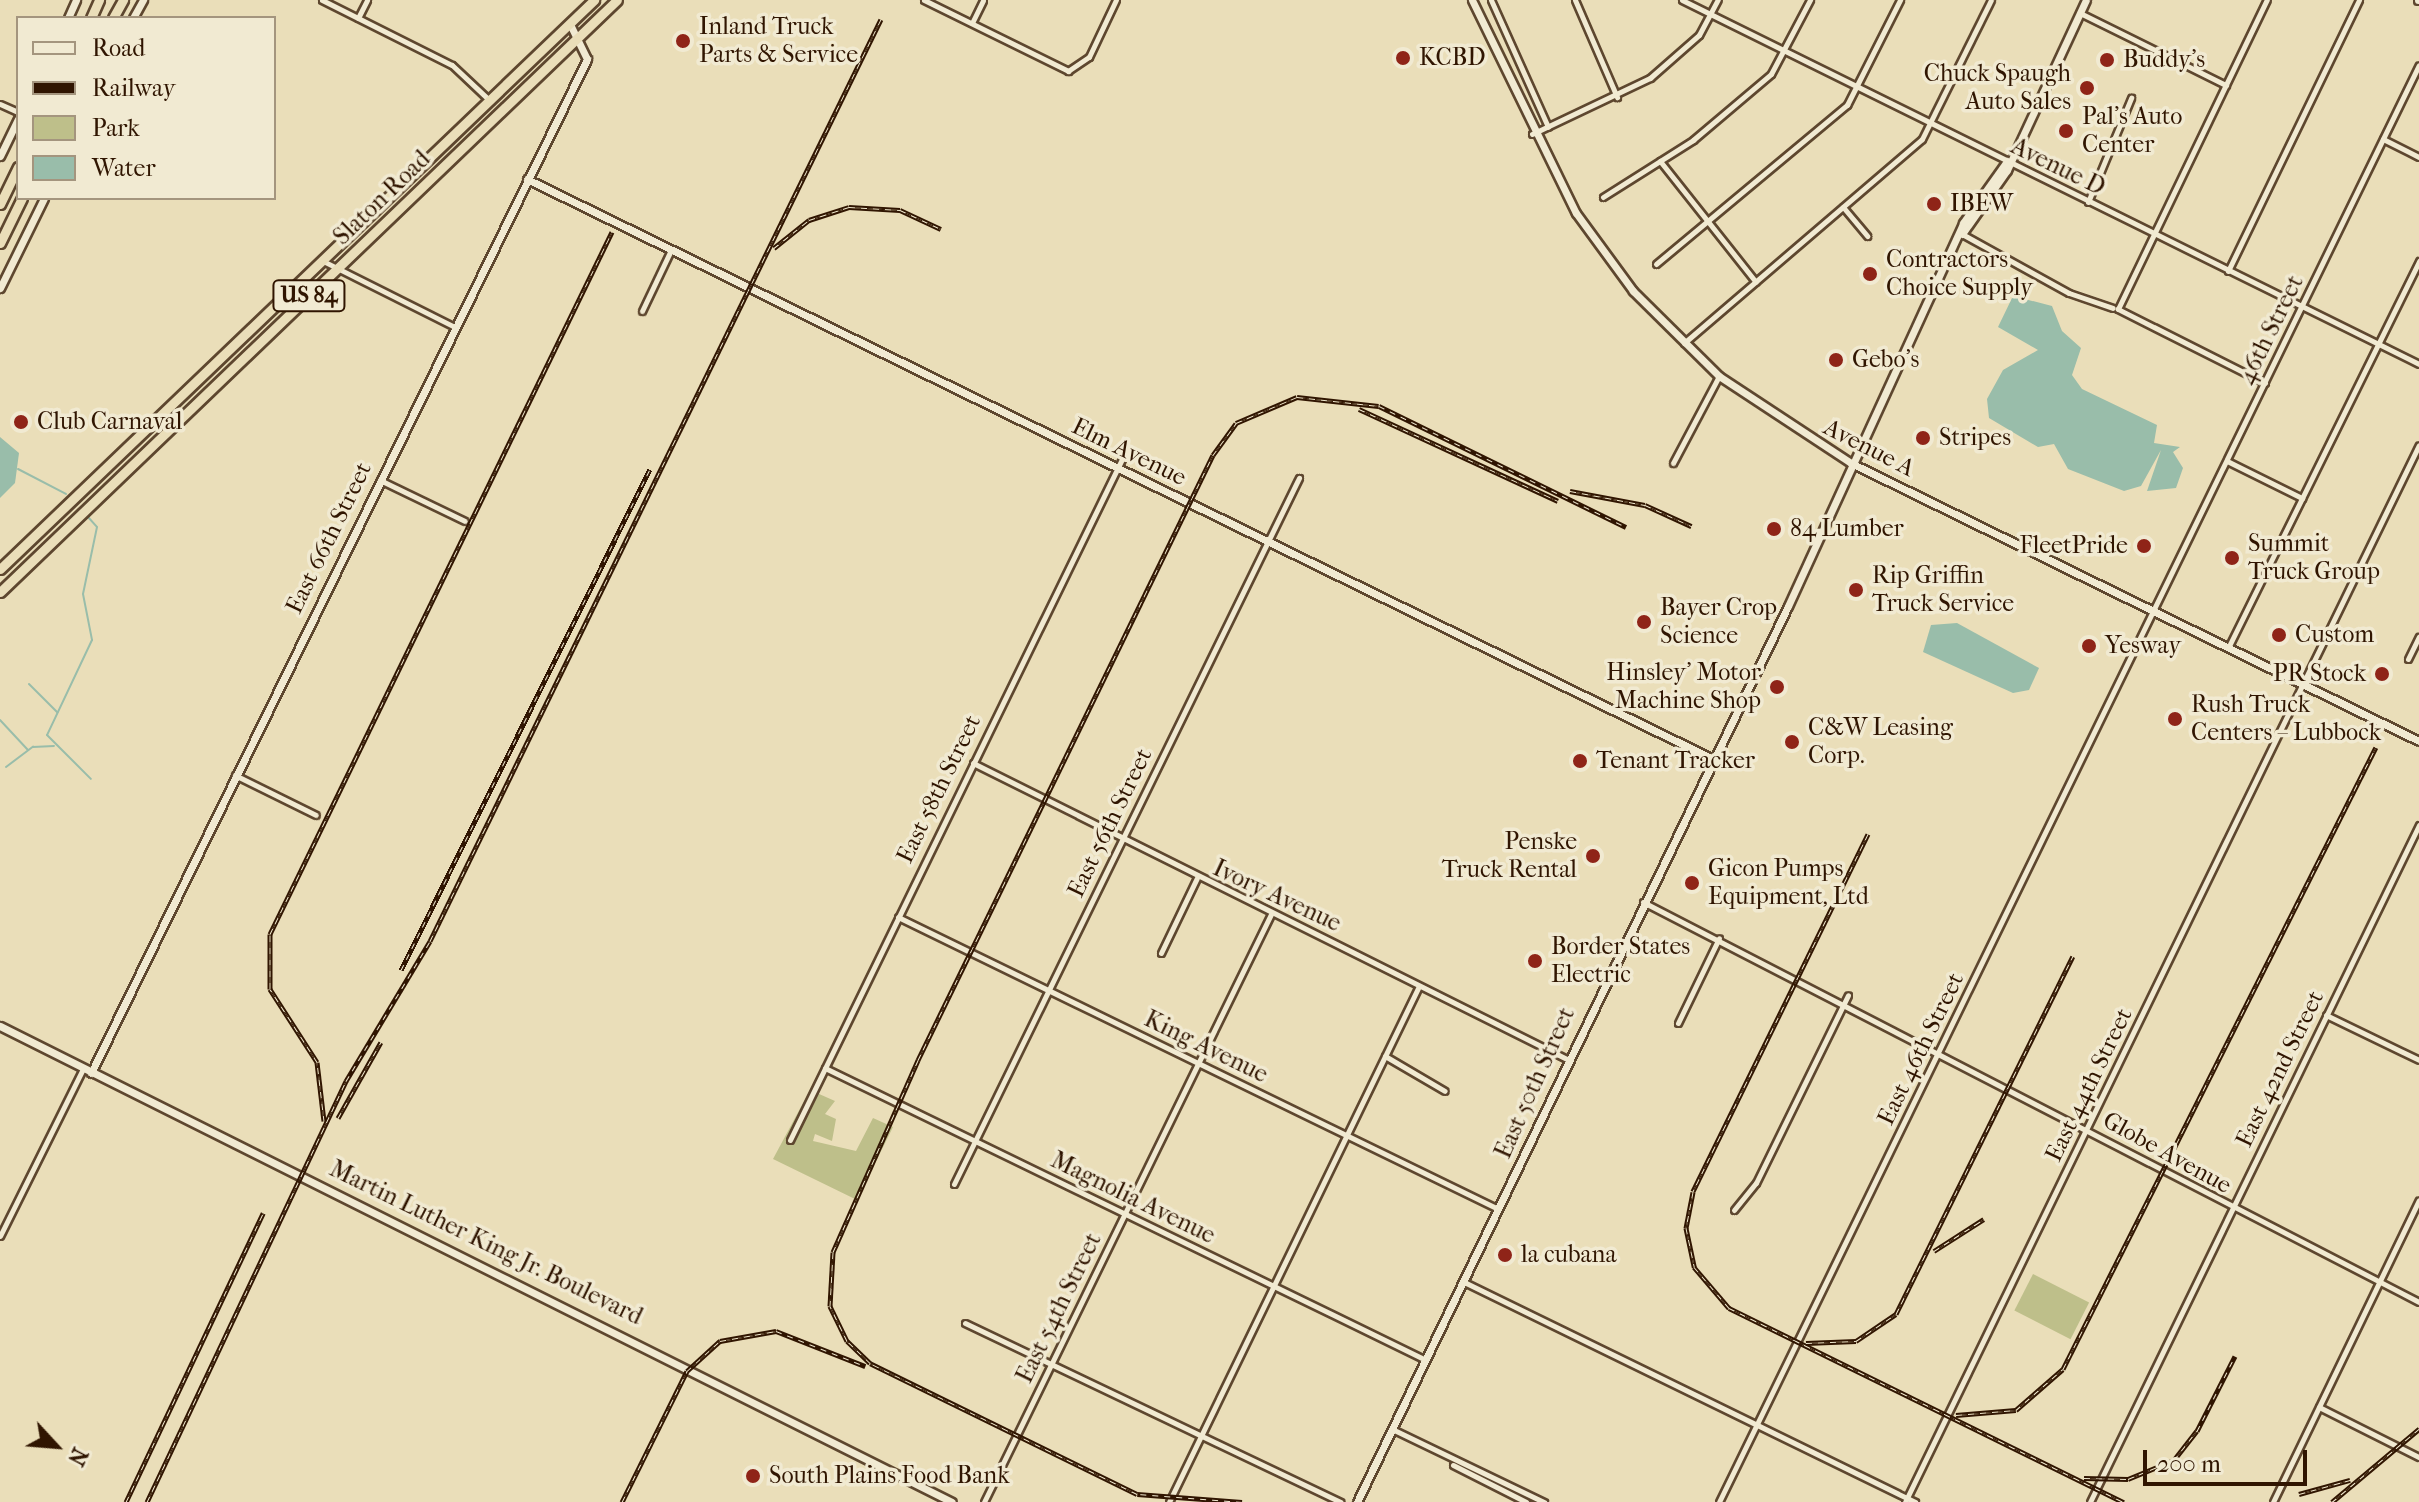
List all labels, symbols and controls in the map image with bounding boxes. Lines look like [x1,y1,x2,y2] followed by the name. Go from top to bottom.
[699,13,858,69] place label: Inland Truck Parts & Service
[16,16,276,200] legend
[674,32,692,50] marker: Inland Truck Parts & Service
[92,34,145,62] text: Road
[1419,44,1486,72] place label: KCBD
[2123,46,2205,74] place label: Buddy's
[1394,49,1412,67] marker: KCBD
[2098,51,2116,69] marker: Buddy's
[1924,60,2071,116] place label: Chuck Spaugh Auto Sales
[92,74,175,102] text: Railway
[2078,79,2096,97] marker: Chuck Spaugh Auto Sales
[2082,103,2183,159] place label: Pal's Auto Center
[92,114,140,142] text: Park
[2057,122,2075,140] marker: Pal's Auto Center
[2006,132,2110,202] street label: Avenue D
[328,145,436,251] street label: Slaton Road
[92,154,156,182] text: Water
[1950,190,2013,218] place label: IBEW
[1925,195,1943,213] marker: IBEW
[1886,246,2033,302] place label: Contractors Choice Supply
[1861,265,1879,283] marker: Contractors Choice Supply
[2232,271,2310,389] street label: 46th Street
[271,278,347,314] road number: US 84
[1852,346,1919,374] place label: Gebo's
[1827,351,1845,369] marker: Gebo's
[37,408,182,436] place label: Club Carnaval
[1067,412,1191,492] street label: Elm Avenue
[12,413,30,431] marker: Club Carnaval
[1819,413,1919,483] street label: Avenue A
[1939,424,2011,452] place label: Stripes
[1914,429,1932,447] marker: Stripes
[280,458,378,618] street label: East 66th Street
[1790,515,1904,543] place label: 84 Lumber
[1765,520,1783,538] marker: 84 Lumber
[2248,530,2380,586] place label: Summit Truck Group
[2020,532,2128,560] place label: FleetPride
[2135,537,2153,555] marker: FleetPride
[2223,549,2241,567] marker: Summit Truck Group
[1872,562,2014,618] place label: Rip Griffin Truck Service
[1847,581,1865,599] marker: Rip Griffin Truck Service
[1660,594,1777,650] place label: Bayer Crop Science
[1635,613,1653,631] marker: Bayer Crop Science
[2295,621,2374,649] place label: Custom
[2270,626,2288,644] marker: Custom
[2105,632,2181,660] place label: Yesway
[2080,637,2098,655] marker: Yesway
[1606,659,1761,715] place label: Hinsley' Motor Machine Shop
[2273,660,2366,688] place label: PR Stock
[2373,665,2391,683] marker: PR Stock
[1768,678,1786,696] marker: Hinsley' Motor Machine Shop
[2191,691,2381,747] place label: Rush Truck Centers – Lubbock
[891,710,987,868] street label: East 58th Street
[2166,710,2184,728] marker: Rush Truck Centers – Lubbock
[1808,714,1953,770] place label: C&W Leasing Corp.
[1783,733,1801,751] marker: C&W Leasing Corp.
[1062,744,1158,902] street label: East 56th Street
[1596,747,1755,775] place label: Tenant Tracker
[1571,752,1589,770] marker: Tenant Tracker
[1442,828,1577,884] place label: Penske Truck Rental
[1584,847,1602,865] marker: Penske Truck Rental
[1208,854,1346,938] street label: Ivory Avenue
[1708,855,1869,911] place label: Gicon Pumps Equipment, Ltd
[1683,874,1701,892] marker: Gicon Pumps Equipment, Ltd
[1551,933,1690,989] place label: Border States Electric
[1526,952,1544,970] marker: Border States Electric
[1872,968,1970,1130] street label: East 46th Street
[2230,986,2330,1152] street label: East 42nd Street
[1489,1003,1581,1163] street label: East 50th Street
[2039,1003,2139,1167] street label: East 44th Street
[1140,1005,1272,1089] street label: King Avenue
[2098,1106,2236,1200] street label: Globe Avenue
[1046,1146,1220,1250] street label: Magnolia Avenue
[325,1155,647,1331] street label: Martin Luther King Jr. Boulevard
[1010,1228,1108,1388] street label: East 54th Street
[1521,1241,1617,1269] place label: la cubana
[1496,1246,1514,1264] marker: la cubana
[16,1406,96,1486] north arrow
[2147,1434,2311,1484] scale bar
[62,1443,93,1470] text: N
[2157,1450,2221,1478] text: 200 m
[769,1462,1010,1490] place label: South Plains Food Bank
[744,1467,762,1485] marker: South Plains Food Bank

